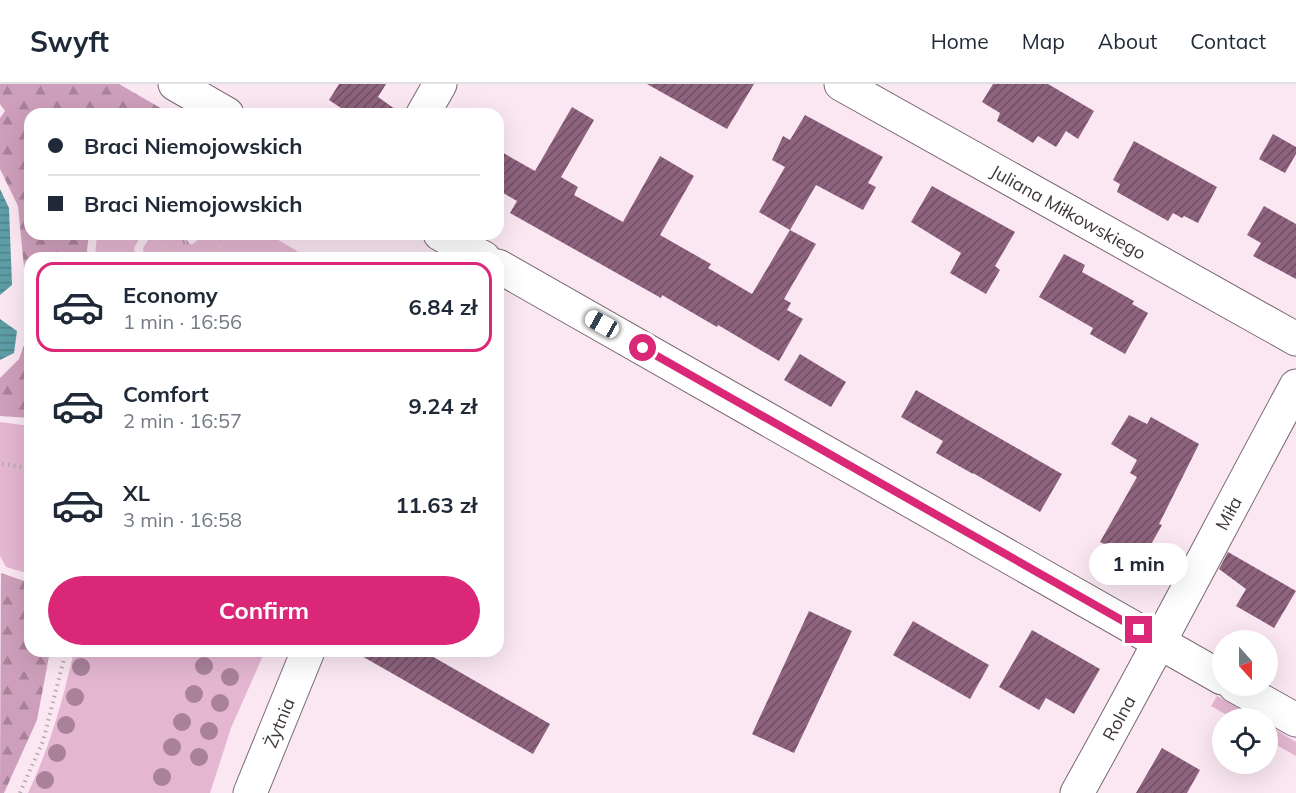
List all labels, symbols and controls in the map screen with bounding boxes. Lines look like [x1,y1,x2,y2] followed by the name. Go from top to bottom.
[30,24,109,59] text: Swyft
[931,28,989,54] text: Home
[1022,28,1065,54] text: Map
[1098,28,1157,54] text: About
[1190,28,1266,54] text: Contact
[84,132,302,160] text: Braci Niemojowskich
[987,159,1150,264] street label: Juliana Miłkowskiego
[84,190,302,218] text: Braci Niemojowskich
[51,280,105,334] icon: car
[123,281,218,309] text: Economy
[409,293,477,321] text: 6.84 zł
[582,307,622,341] car
[123,309,242,334] text: 1 min · 16:56
[629,334,656,361] route start
[51,379,105,433] icon: car
[123,380,209,408] text: Comfort
[409,392,477,420] text: 9.24 zł
[123,408,242,433] text: 2 min · 16:57
[51,478,105,532] icon: car
[123,479,150,507] text: XL
[395,491,477,519] text: 11.63 zł
[1210,492,1246,534] street label: Miła
[123,507,242,532] text: 3 min · 16:58
[1090,543,1188,585] callout: 1 min
[1112,551,1165,576] text: 1 min
[48,576,480,645] button: Confirm
[1125,616,1152,643] route end
[1212,630,1278,696] north arrow
[1212,630,1278,774] map controls
[1097,691,1140,744] street label: Rolna
[258,694,299,751] street label: Żytnia
[1212,708,1278,774] button: locate

